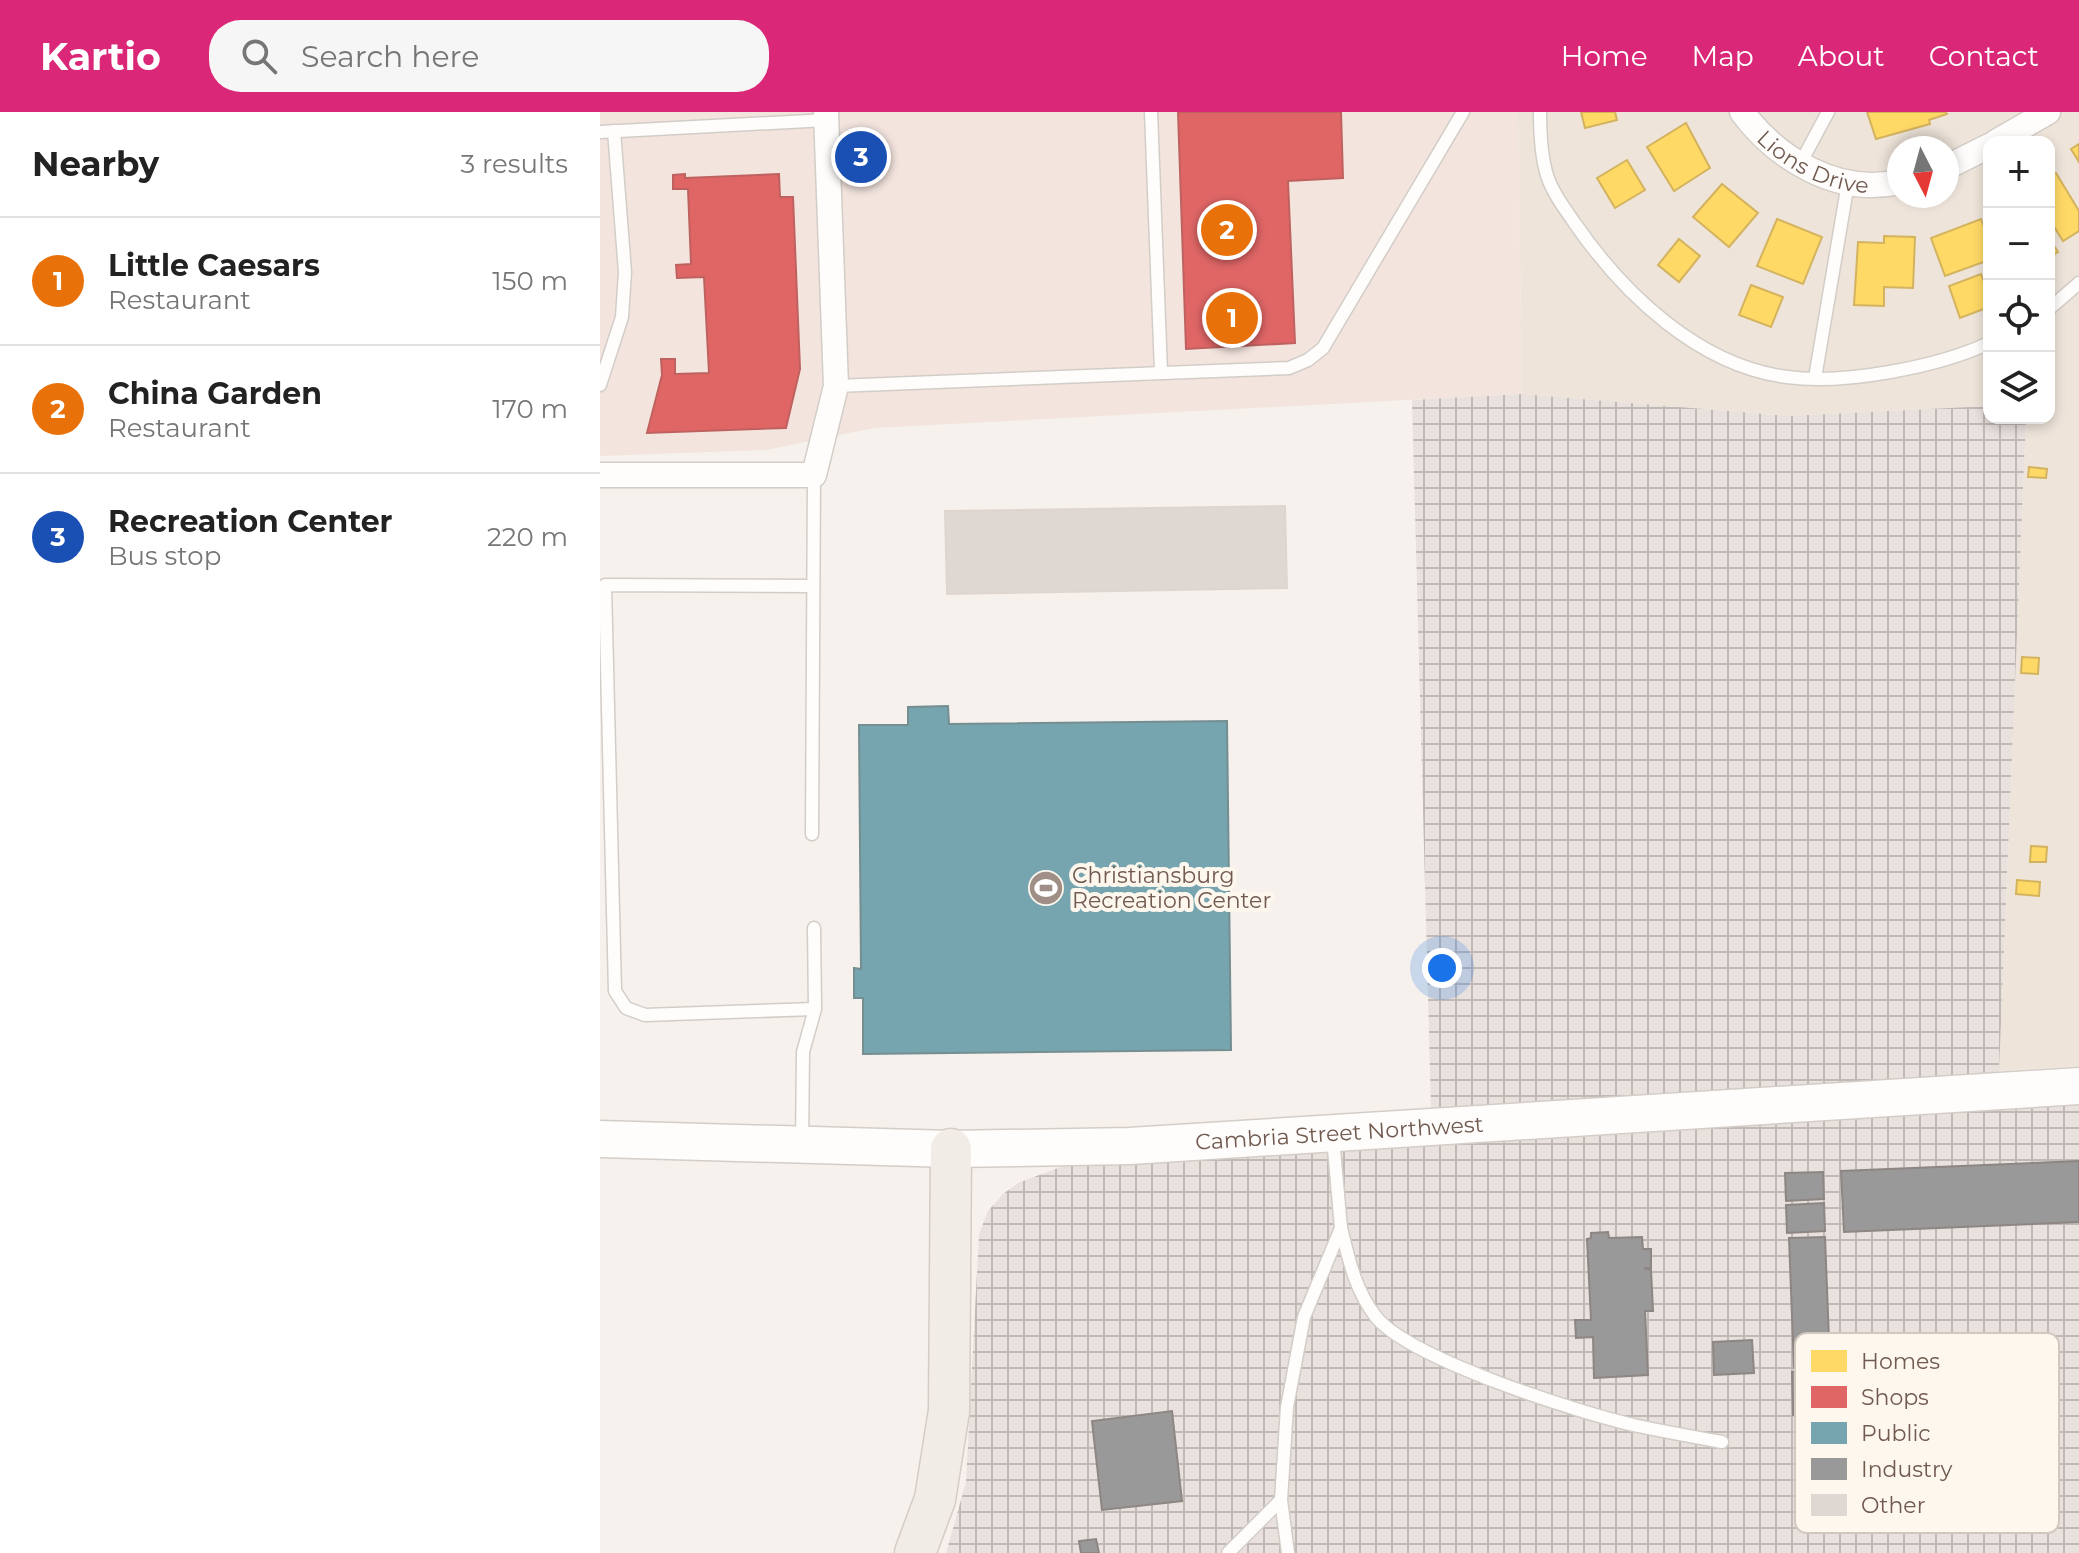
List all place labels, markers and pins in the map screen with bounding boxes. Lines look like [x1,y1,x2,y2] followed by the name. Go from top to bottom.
[835,127,887,187] pin: 3
[1201,200,1253,260] pin: 2
[1206,288,1258,348] pin: 1
[1072,862,1271,914] place label: Christiansburg Recreation Center
[1027,869,1065,907] sports icon: Christiansburg Recreation Center

